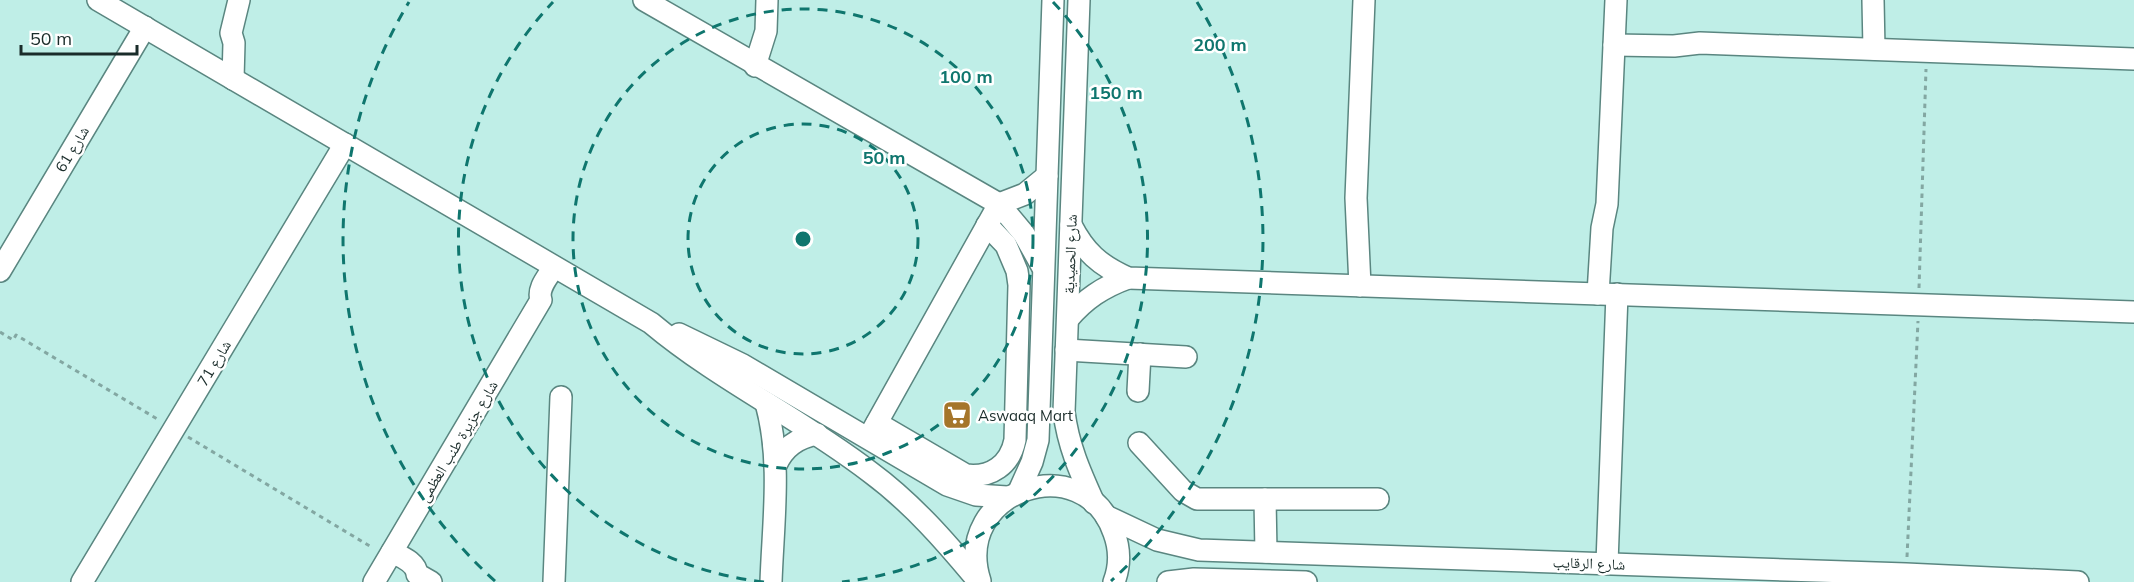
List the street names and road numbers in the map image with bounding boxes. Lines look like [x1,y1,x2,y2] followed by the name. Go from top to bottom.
[51,122,94,176] street label: شارع 61
[1059,214,1082,294] street label: شارع الحميدية
[193,336,236,390] street label: شارع 71
[414,377,503,506] street label: شارع جزيرة طنب العظمى
[1552,552,1626,575] street label: شارع الرقايب

